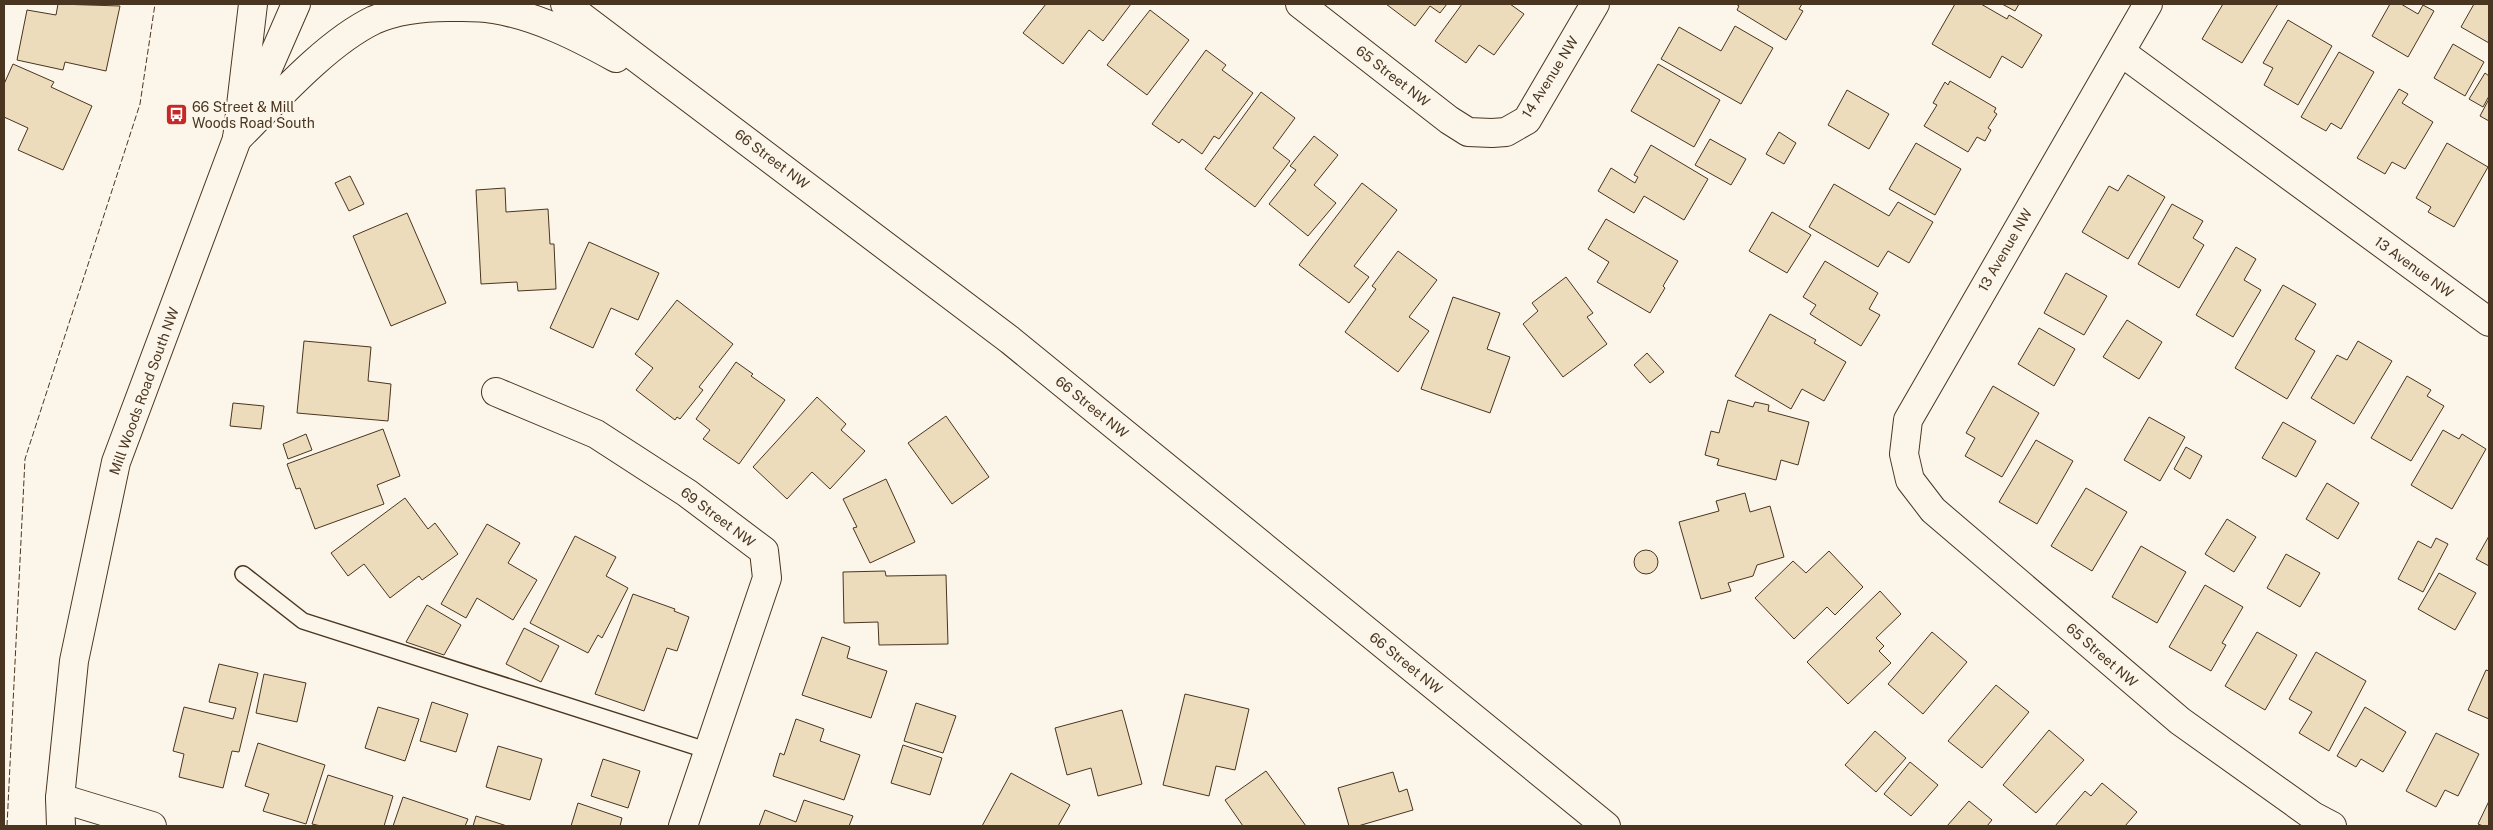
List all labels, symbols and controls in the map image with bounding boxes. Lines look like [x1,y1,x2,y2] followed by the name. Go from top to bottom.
[1519,33,1582,121] street label: 14 Avenue NW
[1353,42,1434,110] street label: 65 Street NW
[192,99,315,131] place label: 66 Street & Mill Woods Road South
[164,103,188,127] bus stop icon: 66 Street & Mill Woods Road South
[732,126,813,193] street label: 66 Street NW
[1975,205,2036,294] street label: 13 Avenue NW
[2372,233,2457,301] street label: 13 Avenue NW
[106,304,182,477] street label: Mill Woods Road South NW
[1052,373,1132,442] street label: 66 Street NW
[678,484,759,551] street label: 69 Street NW
[2063,620,2141,691] street label: 65 Street NW
[1366,629,1446,698] street label: 66 Street NW

